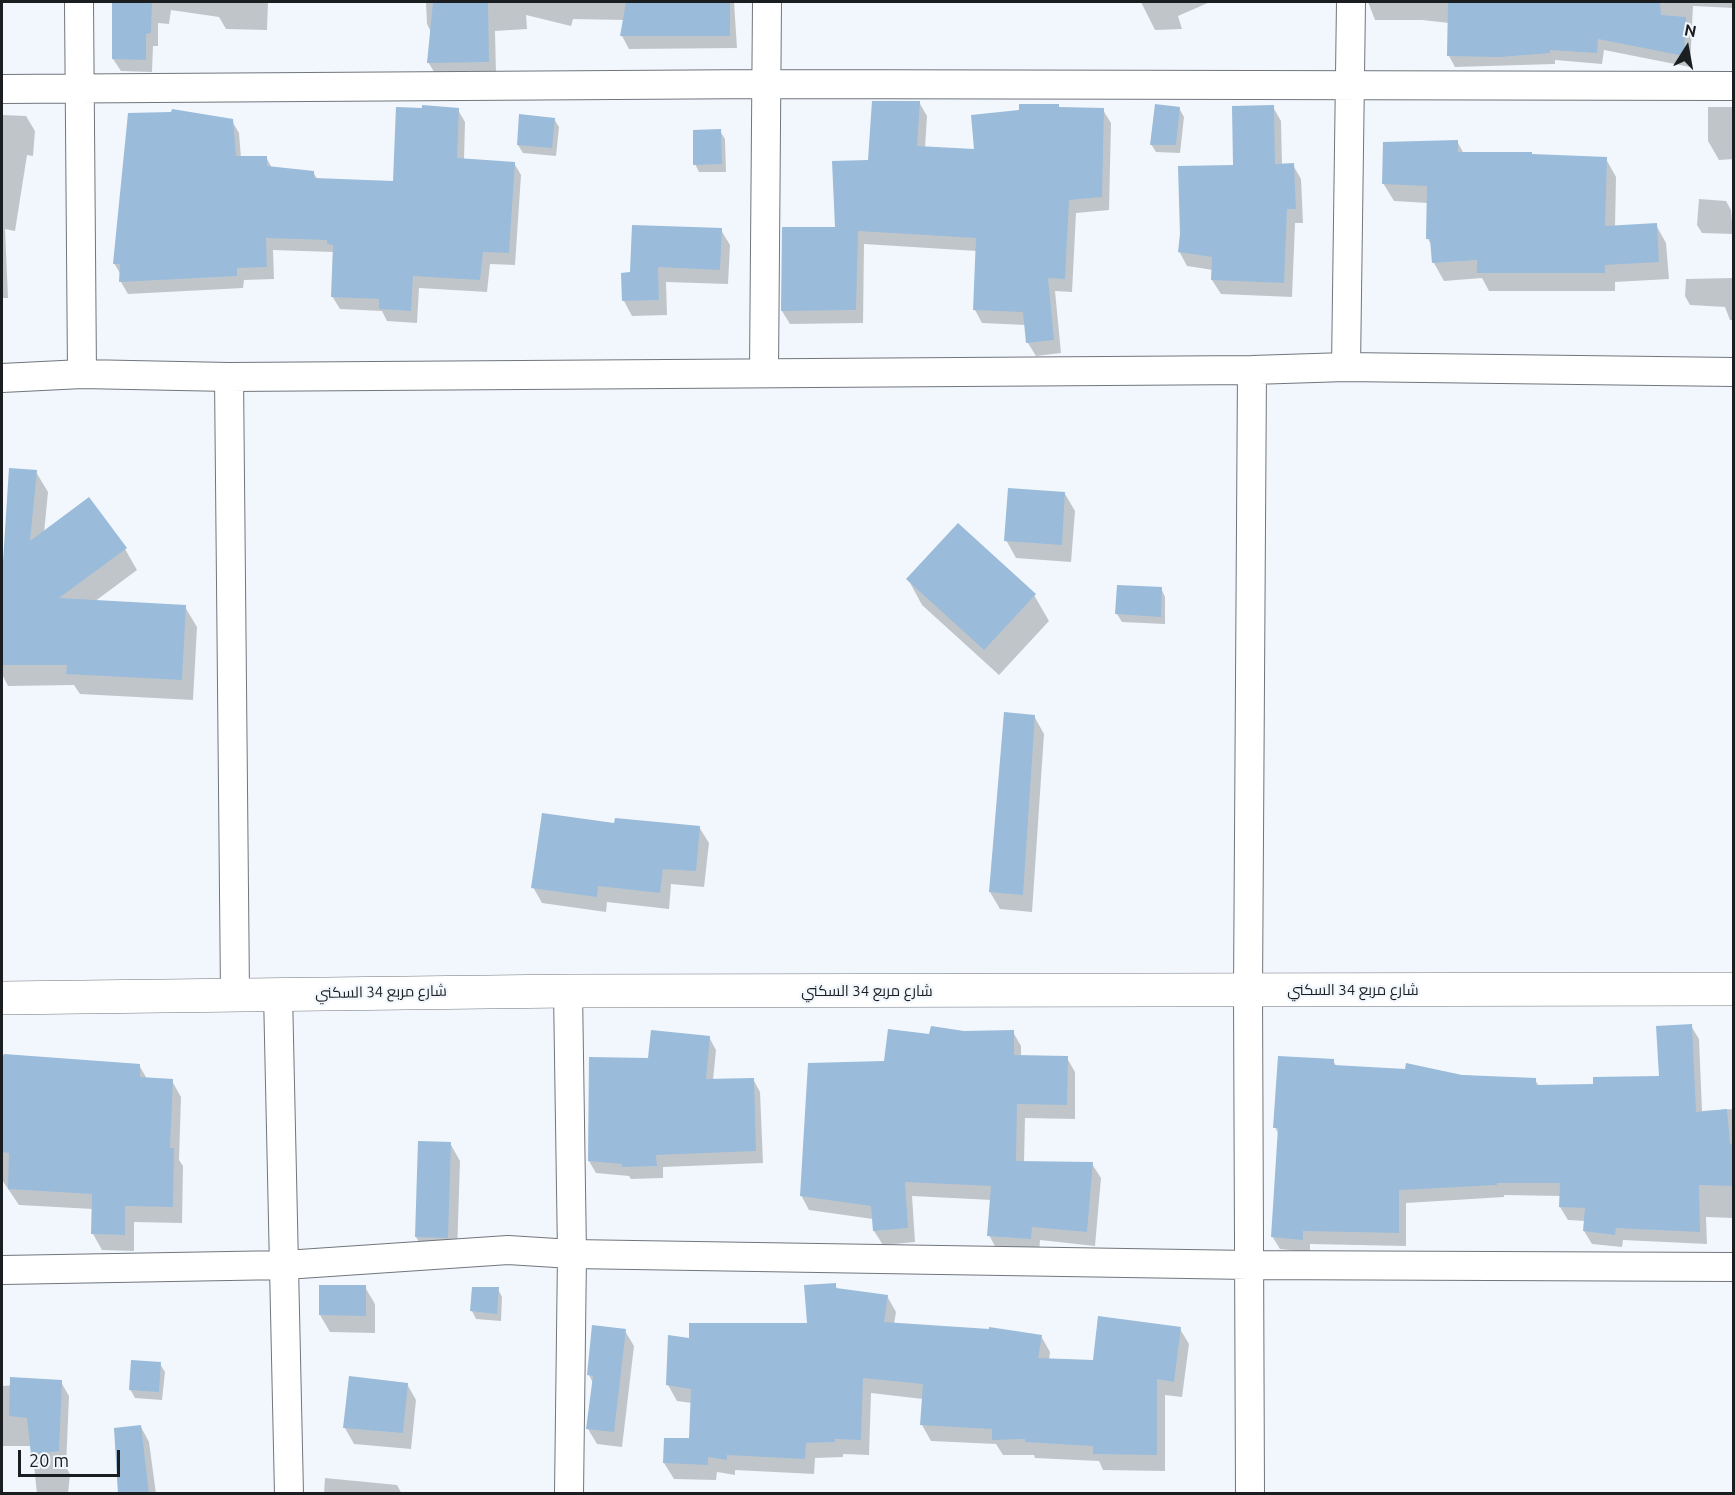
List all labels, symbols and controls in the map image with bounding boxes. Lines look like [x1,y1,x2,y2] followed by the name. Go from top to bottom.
[1657,18,1717,78] north arrow
[1683,20,1698,40] text: N
[1287,981,1419,999] street label: شارع مربع 34 السكني
[315,982,447,1002] street label: شارع مربع 34 السكني
[801,982,933,1000] street label: شارع مربع 34 السكني
[21,1438,123,1476] scale bar
[29,1450,69,1470] text: 20 m

